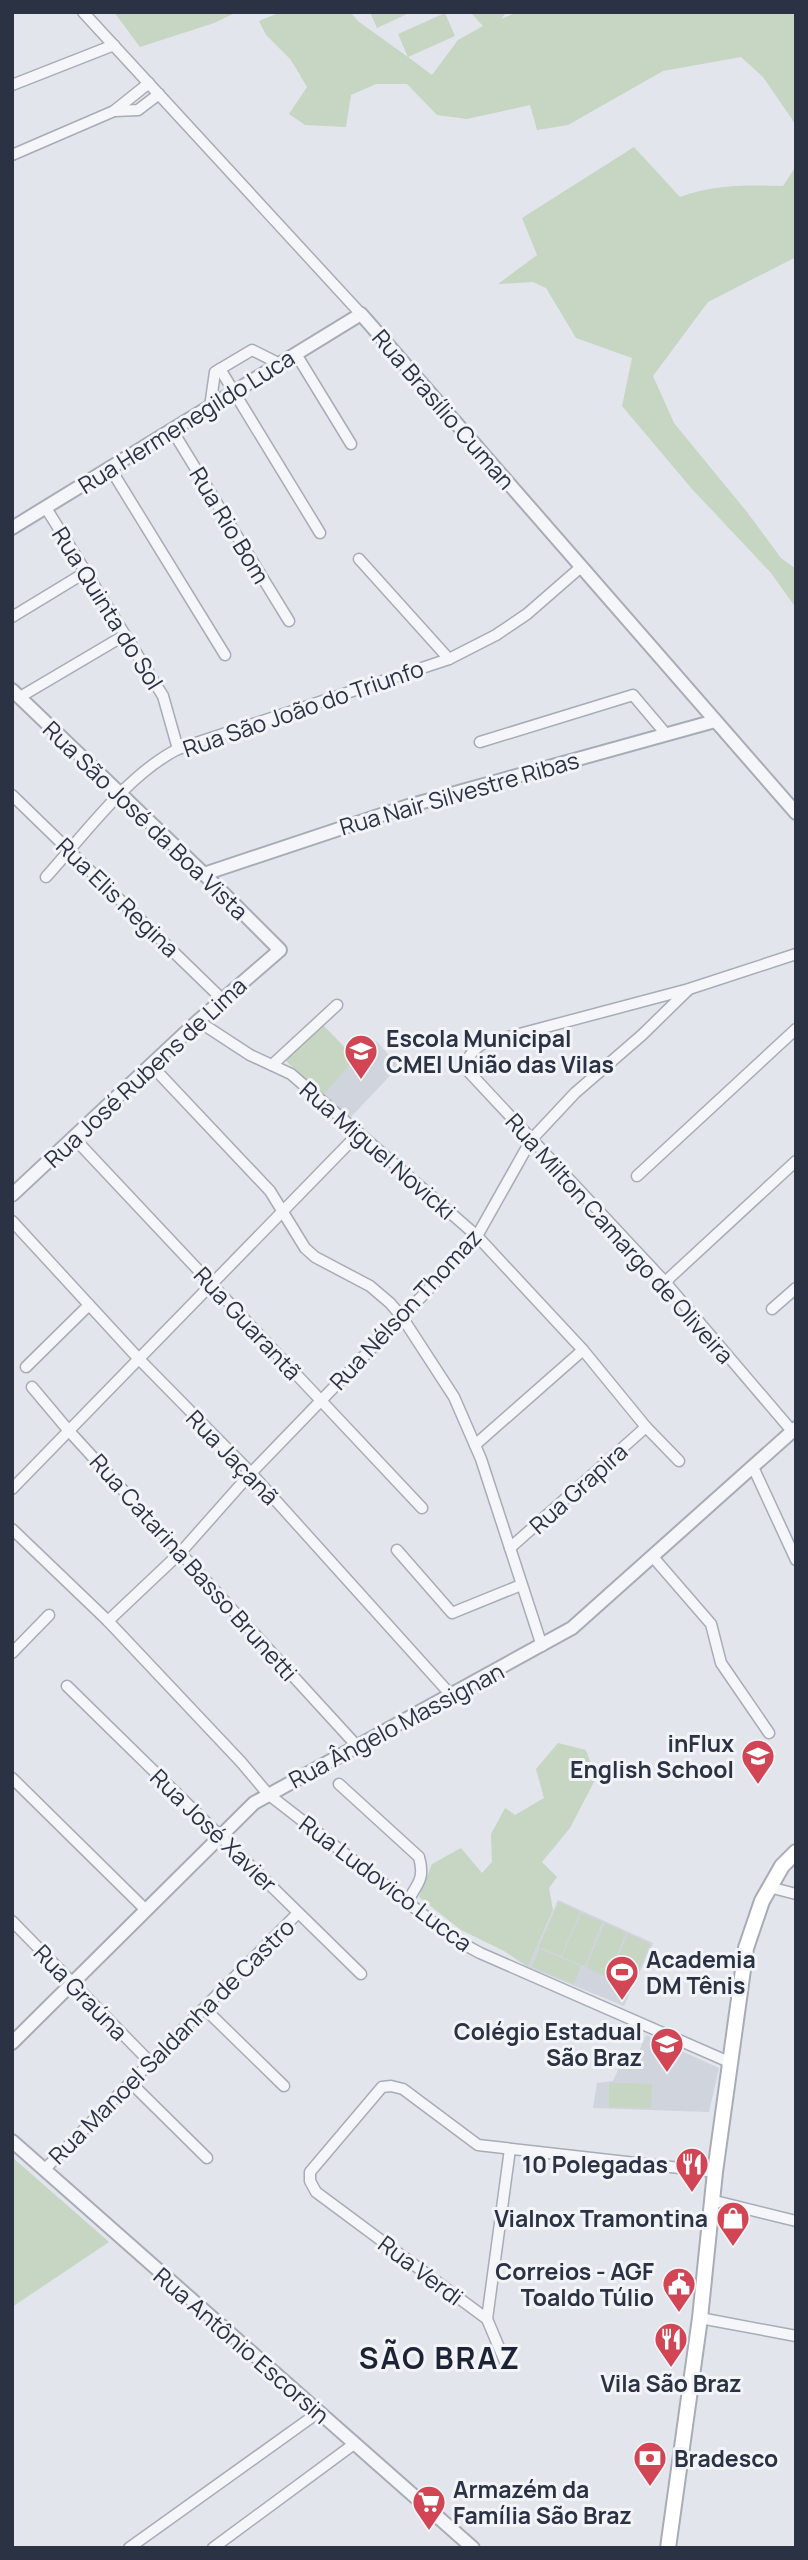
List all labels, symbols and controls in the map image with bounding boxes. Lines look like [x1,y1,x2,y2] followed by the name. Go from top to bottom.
[365,322,523,496] street label: Rua Brasílio Cuman
[72,341,300,501] street label: Rua Hermenegildo Luca
[183,461,277,589] street label: Rua Rio Bom
[45,520,171,696] street label: Rua Quinta do Sol
[178,652,428,764] street label: Rua São João do Triunfo
[36,713,256,927] street label: Rua São José da Boa Vista
[336,743,582,843] street label: Rua Nair Silvestre Ribas
[50,830,186,964] street label: Rua Elis Regina
[37,970,253,1174] street label: Rua José Rubens de Lima
[386,1022,614,1080] place label: Escola Municipal CMEI União das Vilas
[342,1032,380,1081] school or university icon: Escola Municipal CMEI União das Vilas
[293,1074,463,1226] street label: Rua Miguel Novicki
[499,1106,741,1370] street label: Rua Milton Camargo de Oliveira
[322,1221,488,1397] street label: Rua Nélson Thomaz
[187,1259,309,1387] street label: Rua Guarantã
[180,1402,286,1512] street label: Rua Jaçanã
[522,1435,634,1541] street label: Rua Grapira
[83,1446,305,1688] street label: Rua Catarina Basso Brunetti
[283,1655,509,1795] street label: Rua Ângelo Massignan
[570,1727,734,1785] place label: inFlux English School
[739,1737,777,1786] school or university icon: inFlux English School
[144,1761,284,1899] street label: Rua José Xavier
[293,1807,479,1959] street label: Rua Ludovico Lucca
[41,1911,301,2171] street label: Rua Manoel Saldanha de Castro
[27,1937,135,2047] street label: Rua Graúna
[646,1943,756,2001] place label: Academia DM Tênis
[603,1953,641,2002] sports icon: Academia DM Tênis
[454,2015,642,2073] place label: Colégio Estadual São Braz
[648,2025,686,2074] school or university icon: Colégio Estadual São Braz
[673,2145,711,2194] restaurant icon: 10 Polegadas
[522,2148,668,2180] place label: 10 Polegadas
[714,2199,752,2248] shop icon: ViaInox Tramontina
[494,2202,708,2234] place label: ViaInox Tramontina
[372,2228,470,2312] street label: Rua Verdi
[495,2255,654,2313] place label: Correios - AGF Toaldo Túlio
[147,2260,337,2430] street label: Rua Antônio Escorsin
[660,2265,698,2314] public building icon: Correios - AGF Toaldo Túlio
[652,2320,690,2369] restaurant icon: Vila São Braz
[359,2337,521,2378] district label: SÃO BRAZ
[600,2367,742,2399] place label: Vila São Braz
[631,2439,669,2488] bank icon: Bradesco
[674,2442,778,2474] place label: Bradesco
[453,2473,632,2531] place label: Armazém da Família São Braz
[410,2483,448,2532] supermarket icon: Armazém da Família São Braz

